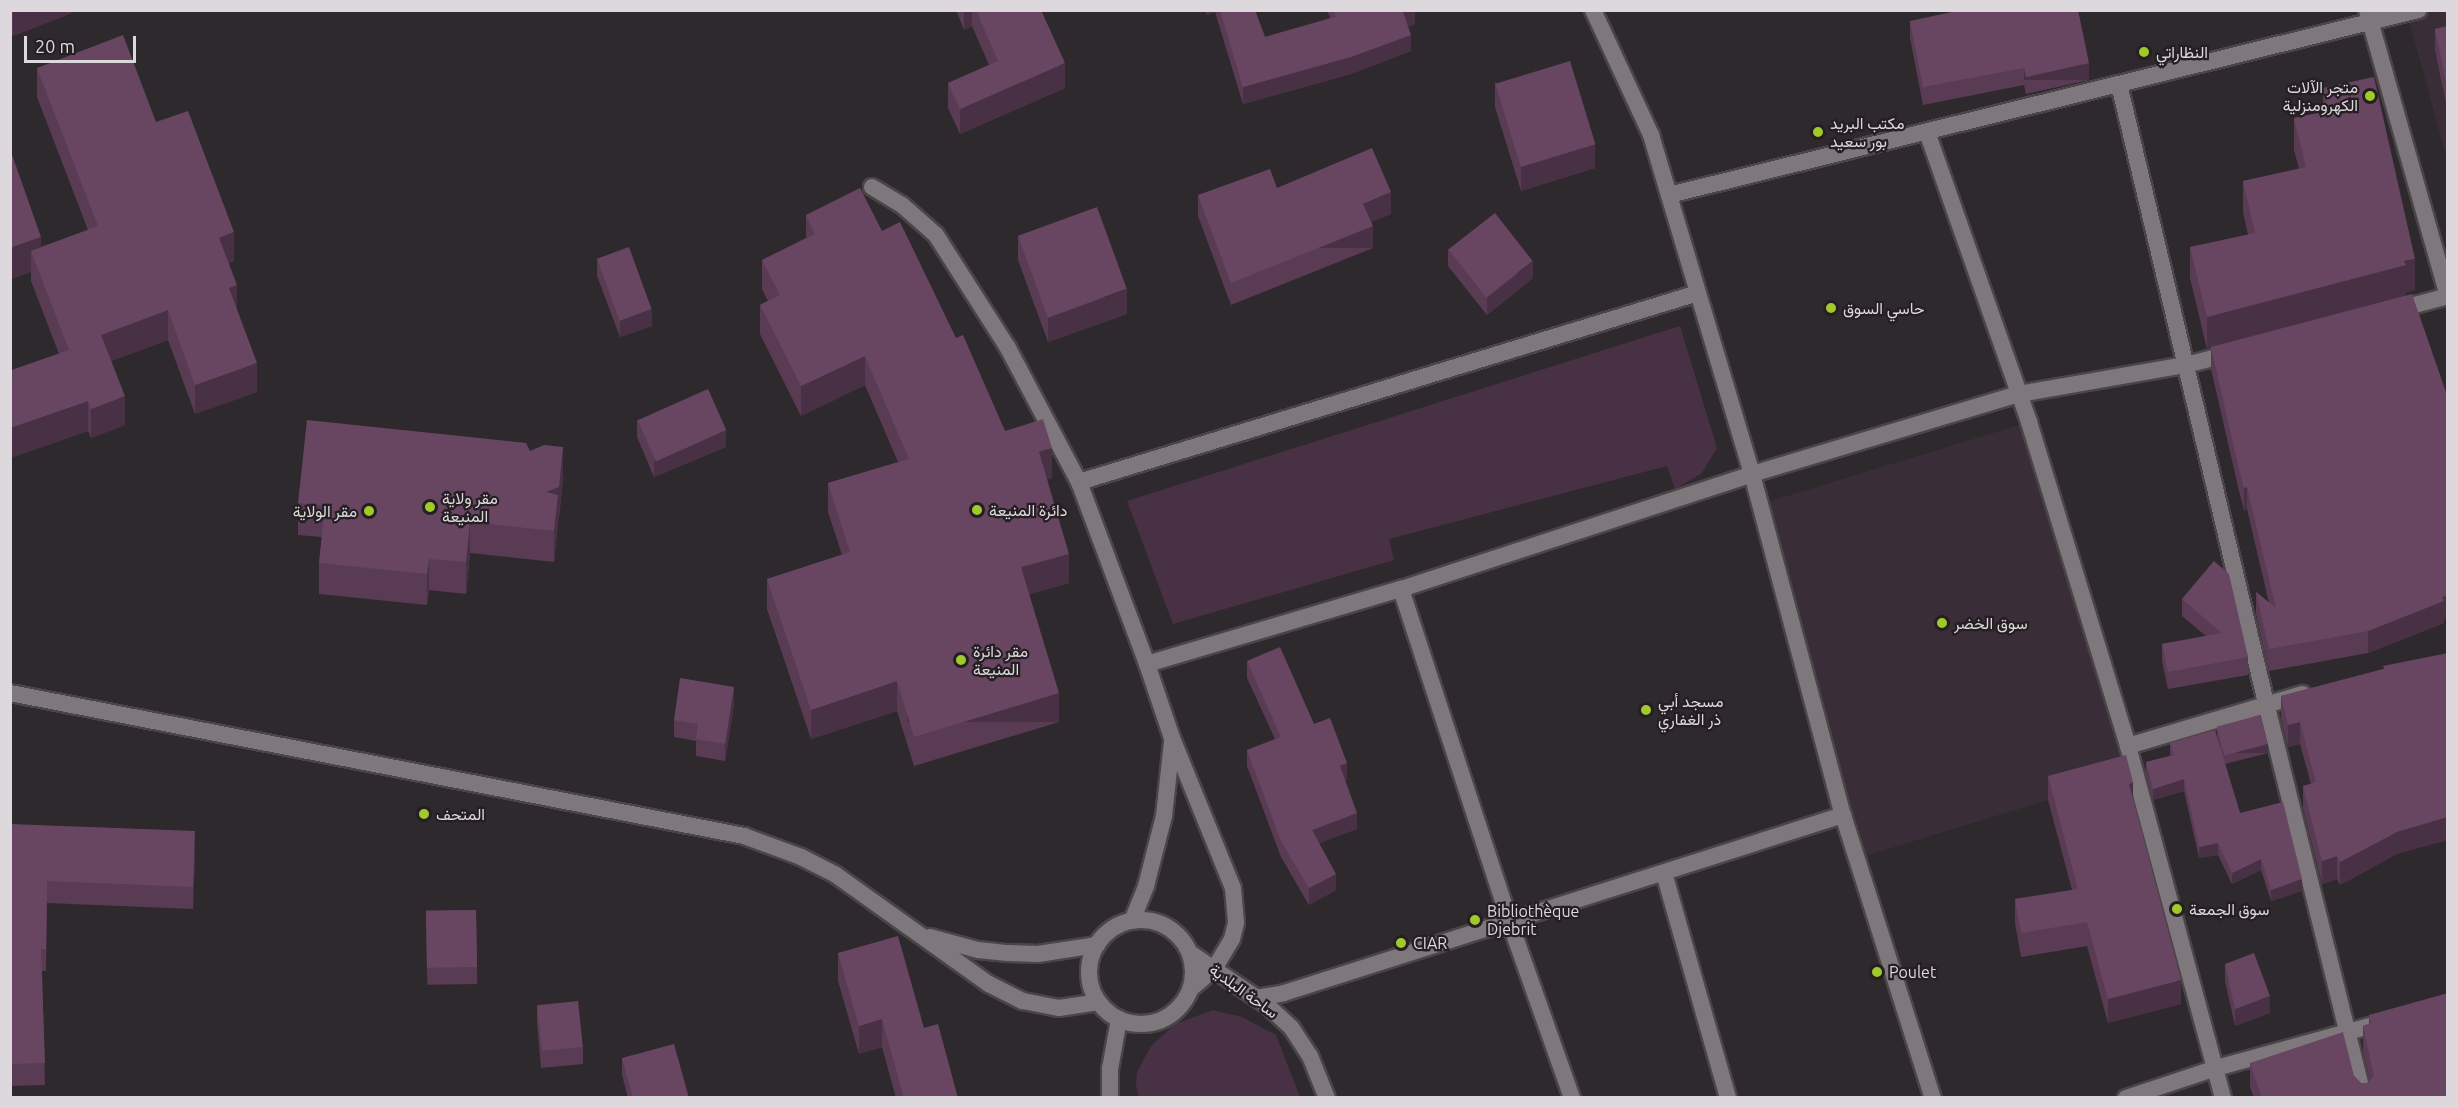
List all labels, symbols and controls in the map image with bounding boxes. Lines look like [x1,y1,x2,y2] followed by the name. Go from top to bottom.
[27,24,140,62] scale bar
[35,36,75,56] text: 20 m
[2156,42,2208,62] place label: النظاراتي
[2137,45,2151,59] marker: النظاراتي
[2283,77,2358,115] place label: متجر الآلات الكهرومنزلية
[2363,89,2377,103] marker: متجر الآلات الكهرومنزلية
[1830,113,1905,151] place label: مكتب البريد بور سعيد
[1811,125,1825,139] marker: مكتب البريد بور سعيد
[1843,298,1925,318] place label: حاسي السوق
[1824,301,1838,315] marker: حاسي السوق
[442,488,498,526] place label: مقر ولاية المنيعة
[423,500,437,514] marker: مقر ولاية المنيعة
[989,500,1067,520] place label: دائرة المنيعة
[293,501,357,521] place label: مقر الولاية
[970,503,984,517] marker: دائرة المنيعة
[362,504,376,518] marker: مقر الولاية
[1954,613,2028,633] place label: سوق الخضر
[1935,616,1949,630] marker: سوق الخضر
[973,641,1028,679] place label: مقر دائرة المنيعة
[954,653,968,667] marker: مقر دائرة المنيعة
[1658,691,1723,729] place label: مسجد أبي ذر الغفاري
[1639,703,1653,717] marker: مسجد أبي ذر الغفاري
[436,804,485,824] place label: المتحف
[417,807,431,821] marker: المتحف
[2189,899,2269,919] place label: سوق الجمعة
[1487,901,1579,939] place label: Bibliothèque Djebrit
[2170,902,2184,916] marker: سوق الجمعة
[1468,913,1482,927] marker: Bibliothèque Djebrit
[1413,933,1447,953] place label: CIAR
[1394,936,1408,950] marker: CIAR
[1206,960,1282,1022] street label: ساحة البلدية
[1889,962,1936,982] place label: Poulet
[1870,965,1884,979] marker: Poulet

